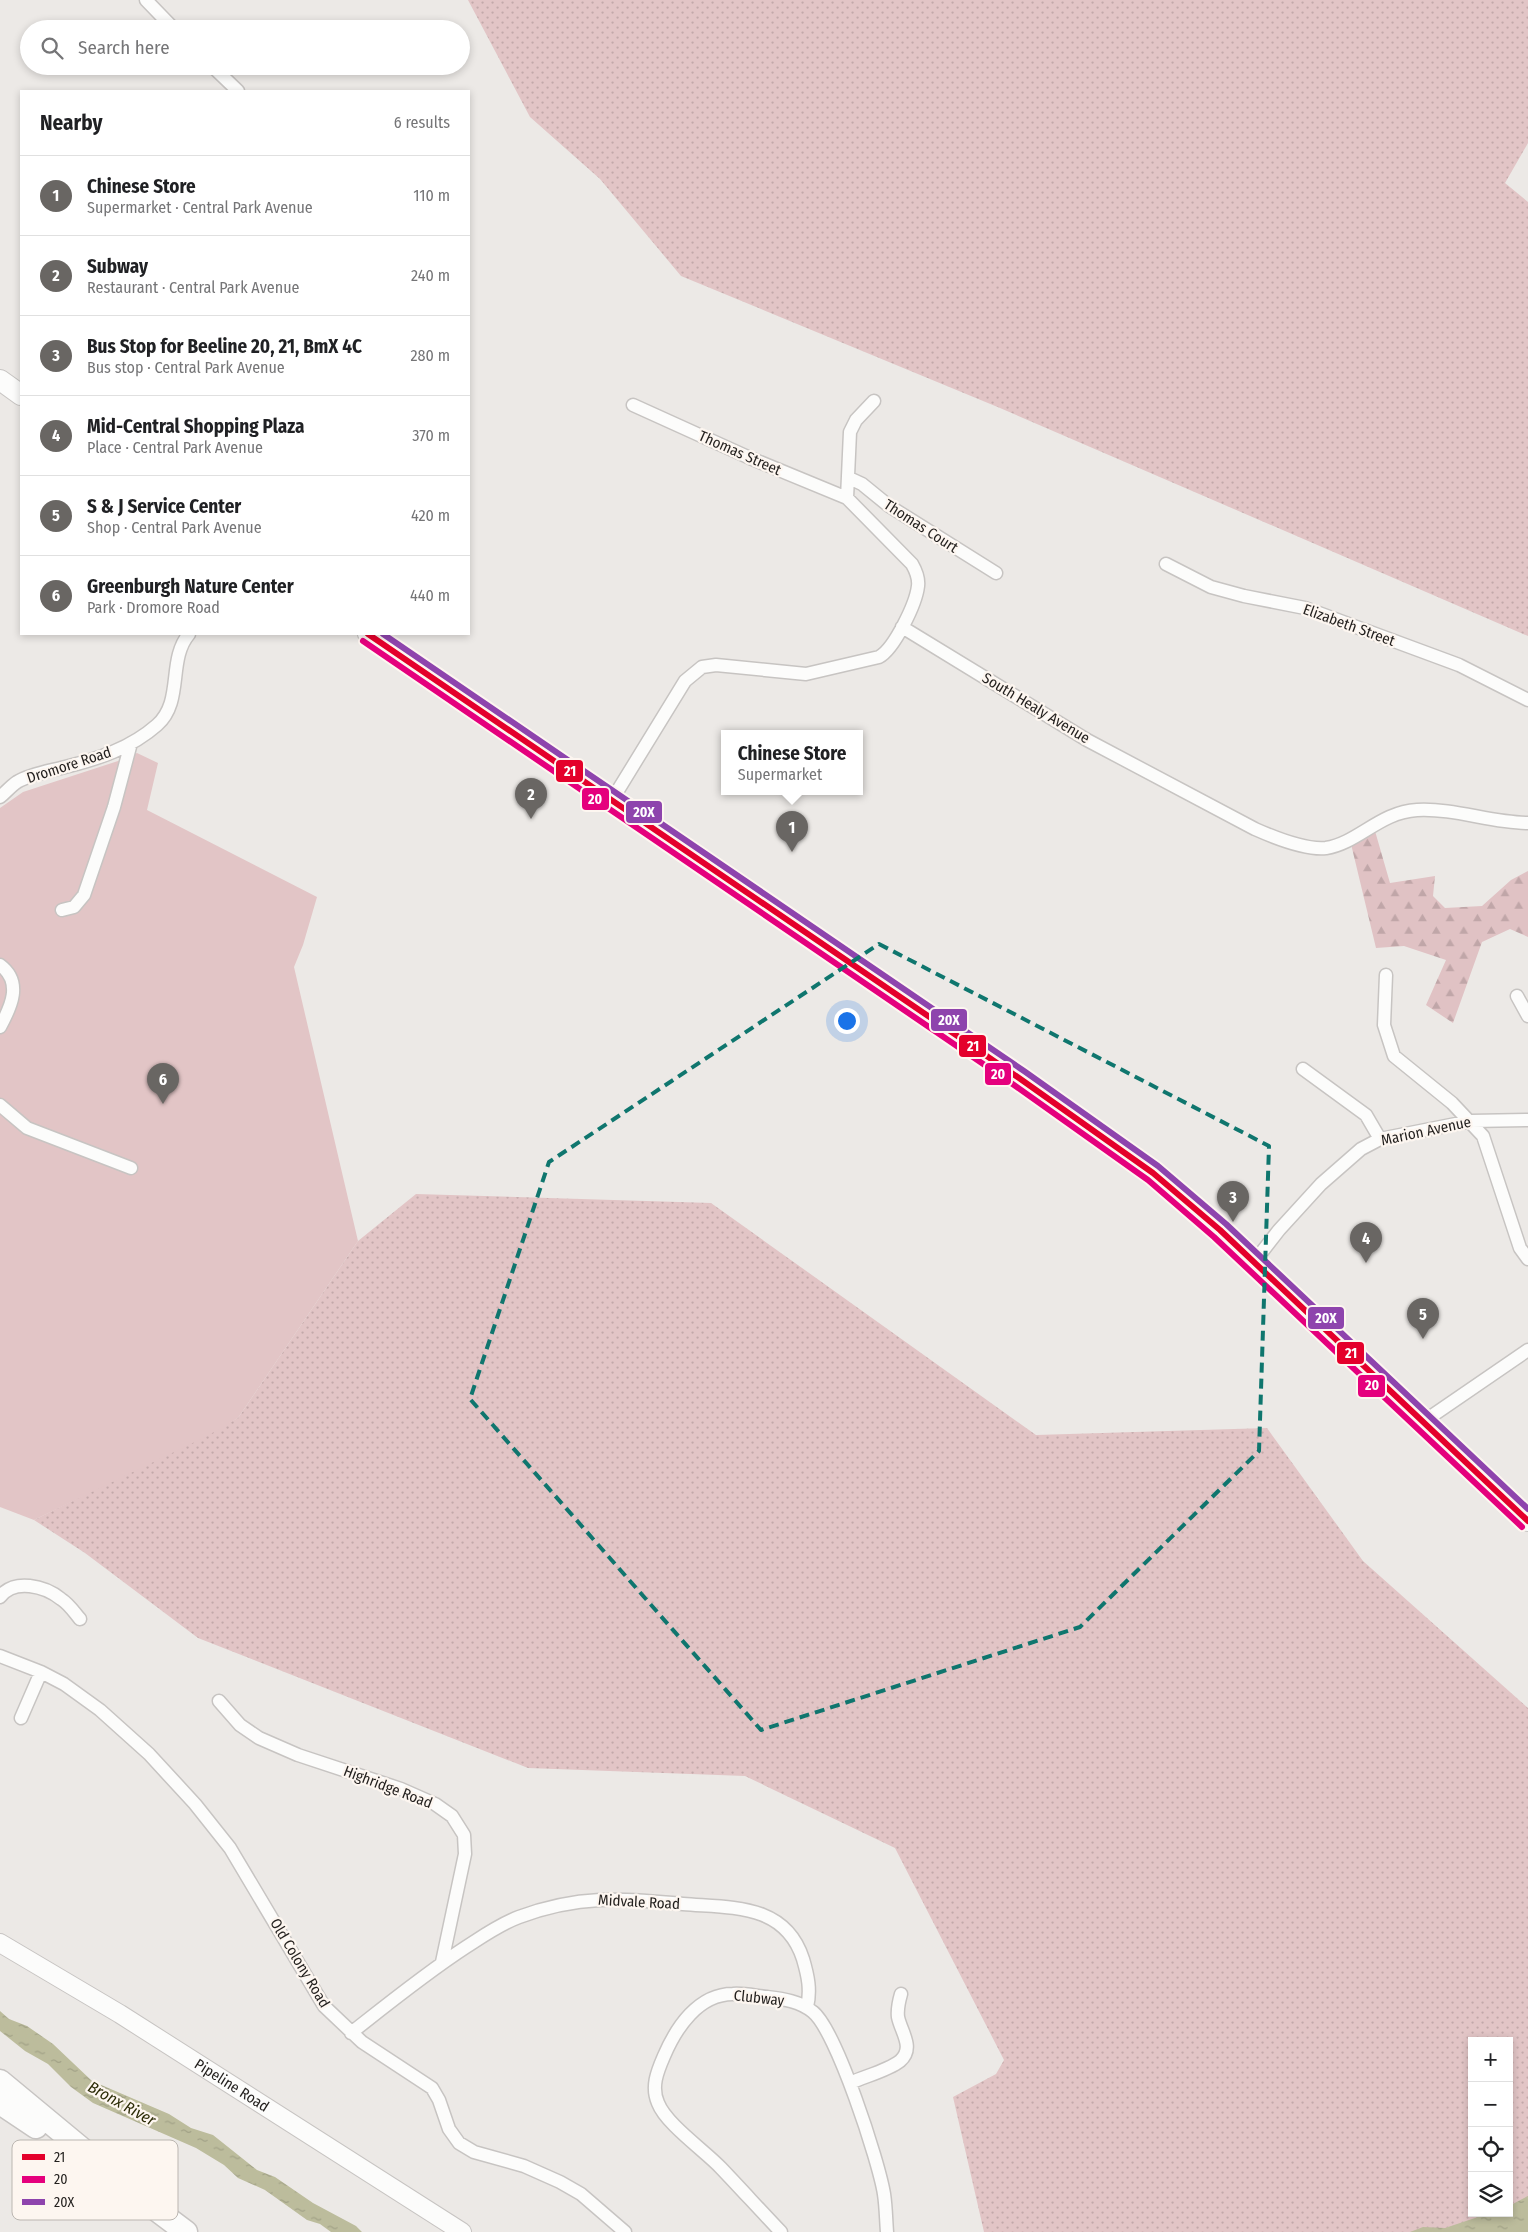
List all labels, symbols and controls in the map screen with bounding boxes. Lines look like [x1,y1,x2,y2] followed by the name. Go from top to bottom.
[20,20,470,75] search box
[38,34,66,62] icon: search
[78,36,170,59] text: Search here
[40,110,102,136] text: Nearby
[394,113,450,132] text: 6 results
[87,175,196,198] text: Chinese Store
[53,186,59,205] text: 1
[413,186,450,205] text: 110 m
[87,198,313,217] text: Supermarket · Central Park Avenue
[87,255,148,278] text: Subway
[52,266,60,285] text: 2
[411,266,450,285] text: 240 m
[87,278,299,297] text: Restaurant · Central Park Avenue
[87,335,362,358] text: Bus Stop for Beeline 20, 21, BmX 4C
[52,346,60,365] text: 3
[411,346,450,365] text: 280 m
[87,358,285,377] text: Bus stop · Central Park Avenue
[87,415,304,438] text: Mid-Central Shopping Plaza
[52,426,60,445] text: 4
[412,426,450,445] text: 370 m
[696,427,784,479] street label: Thomas Street
[87,438,263,457] text: Place · Central Park Avenue
[87,495,241,518] text: S & J Service Center
[881,495,961,557] street label: Thomas Court
[52,506,60,525] text: 5
[411,506,450,525] text: 420 m
[87,518,262,537] text: Shop · Central Park Avenue
[87,575,294,598] text: Greenburgh Nature Center
[52,586,60,605] text: 6
[410,586,450,605] text: 440 m
[87,598,220,617] text: Park · Dromore Road
[1301,600,1397,650] street label: Elizabeth Street
[979,669,1093,747] street label: South Healy Avenue
[721,730,863,795] popup
[738,742,846,765] text: Chinese Store
[25,743,113,787] street label: Dromore Road
[555,759,584,783] line badge: 21
[563,763,576,780] text: 21
[738,765,822,784] text: Supermarket
[515,778,547,819] pin: 2
[581,787,610,811] line badge: 20
[587,791,602,808] text: 20
[625,800,663,824] line badge: 20X
[632,804,655,821] text: 20X
[776,811,808,852] pin: 1
[834,1008,860,1034] your location
[930,1008,968,1032] line badge: 20X
[937,1012,960,1029] text: 20X
[958,1034,987,1058] line badge: 21
[966,1038,979,1055] text: 21
[984,1062,1012,1086] line badge: 20
[147,1063,179,1104] pin: 6
[990,1066,1005,1083] text: 20
[1379,1113,1473,1149] street label: Marion Avenue
[1217,1181,1249,1222] pin: 3
[1350,1222,1382,1263] pin: 4
[1407,1298,1439,1339] pin: 5
[1307,1306,1345,1330] line badge: 20X
[1314,1310,1337,1327] text: 20X
[1336,1341,1365,1365] line badge: 21
[1344,1345,1357,1362] text: 21
[1357,1374,1386,1398] line badge: 20
[1364,1377,1379,1394] text: 20
[341,1762,435,1812] street label: Highridge Road
[598,1891,680,1913] street label: Midvale Road
[266,1915,334,2011] street label: Old Colony Road
[733,1986,785,2010] street label: Clubway
[1468,2037,1513,2217] map controls
[1468,2037,1513,2082] button: +
[191,2055,272,2116] street label: Pipeline Road
[85,2077,159,2130] water label: Bronx River
[1468,2082,1513,2127] button: −
[1468,2127,1513,2172] button: locate
[12,2140,178,2220] legend
[54,2149,65,2166] text: 21
[54,2171,67,2188] text: 20
[1468,2172,1513,2217] button: layers
[54,2194,74,2211] text: 20X

